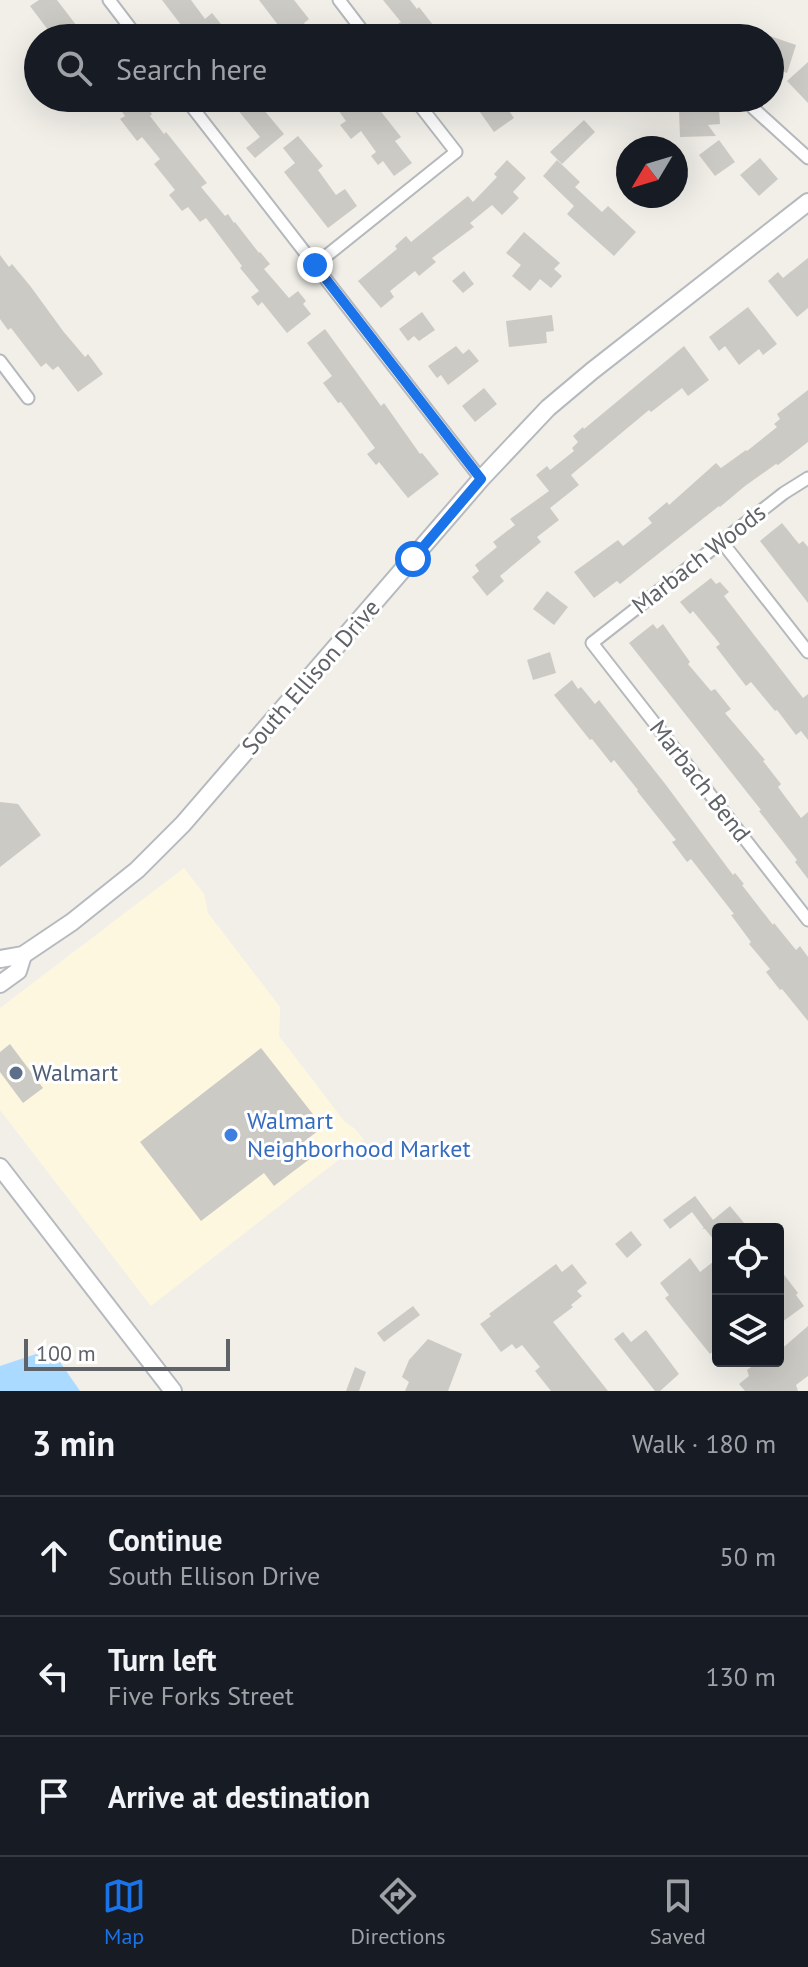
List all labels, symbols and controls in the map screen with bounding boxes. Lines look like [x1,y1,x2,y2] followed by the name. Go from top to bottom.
[24,24,784,112] search box
[52,46,96,90] icon: search
[116,49,267,88] text: Search here
[616,136,688,208] north arrow
[297,247,333,283] route end
[626,497,772,621] street label: Marbach Woods
[395,541,431,577] route start
[235,593,387,761] street label: South Ellison Drive
[643,713,758,848] street label: Marbach Bend
[32,1057,118,1088] place label: Walmart
[7,1064,25,1082] marker: Walmart
[247,1105,471,1164] place label: Walmart Neighborhood Market
[222,1126,240,1144] marker: Walmart Neighborhood Market
[712,1223,784,1367] map controls
[712,1223,784,1295] button: locate
[712,1295,784,1367] button: layers
[24,1335,230,1371] scale bar
[36,1339,96,1367] text: 100 m
[32,1421,115,1465] text: 3 min
[632,1427,776,1460] text: Walk · 180 m
[108,1520,222,1559] text: Continue
[32,1534,76,1578] icon: ahead
[720,1540,776,1573] text: 50 m
[108,1559,320,1592] text: South Ellison Drive
[108,1640,216,1679] text: Turn left
[32,1654,76,1698] icon: left
[705,1660,776,1693] text: 130 m
[108,1679,294,1712] text: Five Forks Street
[32,1774,76,1818] icon: arrive
[108,1777,370,1816] text: Arrive at destination
[102,1874,146,1950] tab: Map
[350,1874,446,1950] tab: Directions
[650,1874,706,1950] tab: Saved

